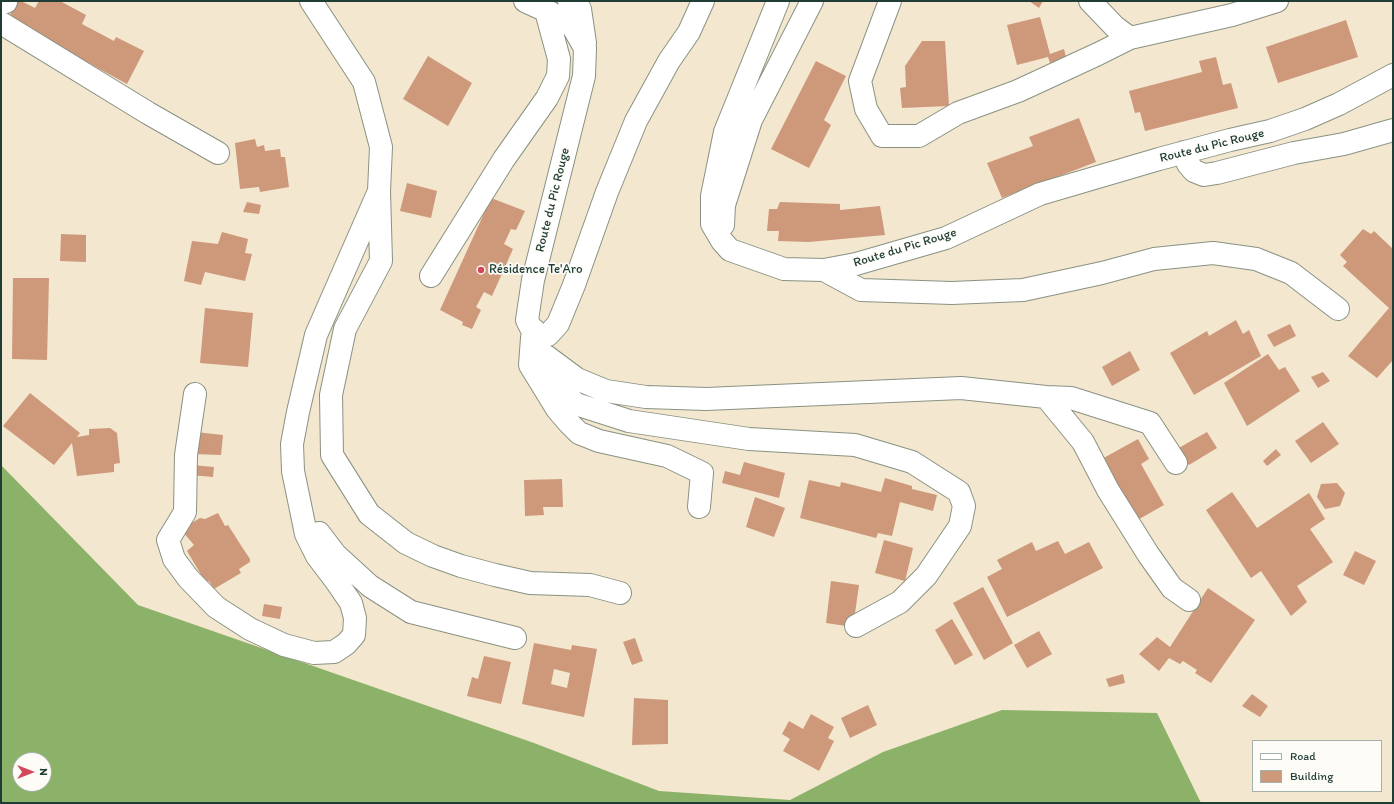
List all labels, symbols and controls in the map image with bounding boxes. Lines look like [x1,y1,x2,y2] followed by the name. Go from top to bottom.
[1158,125,1266,167] street label: Route du Pic Rouge
[532,146,574,254] street label: Route du Pic Rouge
[851,225,959,271] street label: Route du Pic Rouge
[489,262,583,278] place label: Résidence Te'Aro
[476,265,486,275] marker: Résidence Te'Aro
[1252,740,1382,792] legend
[1290,749,1316,763] text: Road
[12,752,52,792] north arrow
[37,768,50,776] text: N
[1290,769,1333,783] text: Building

